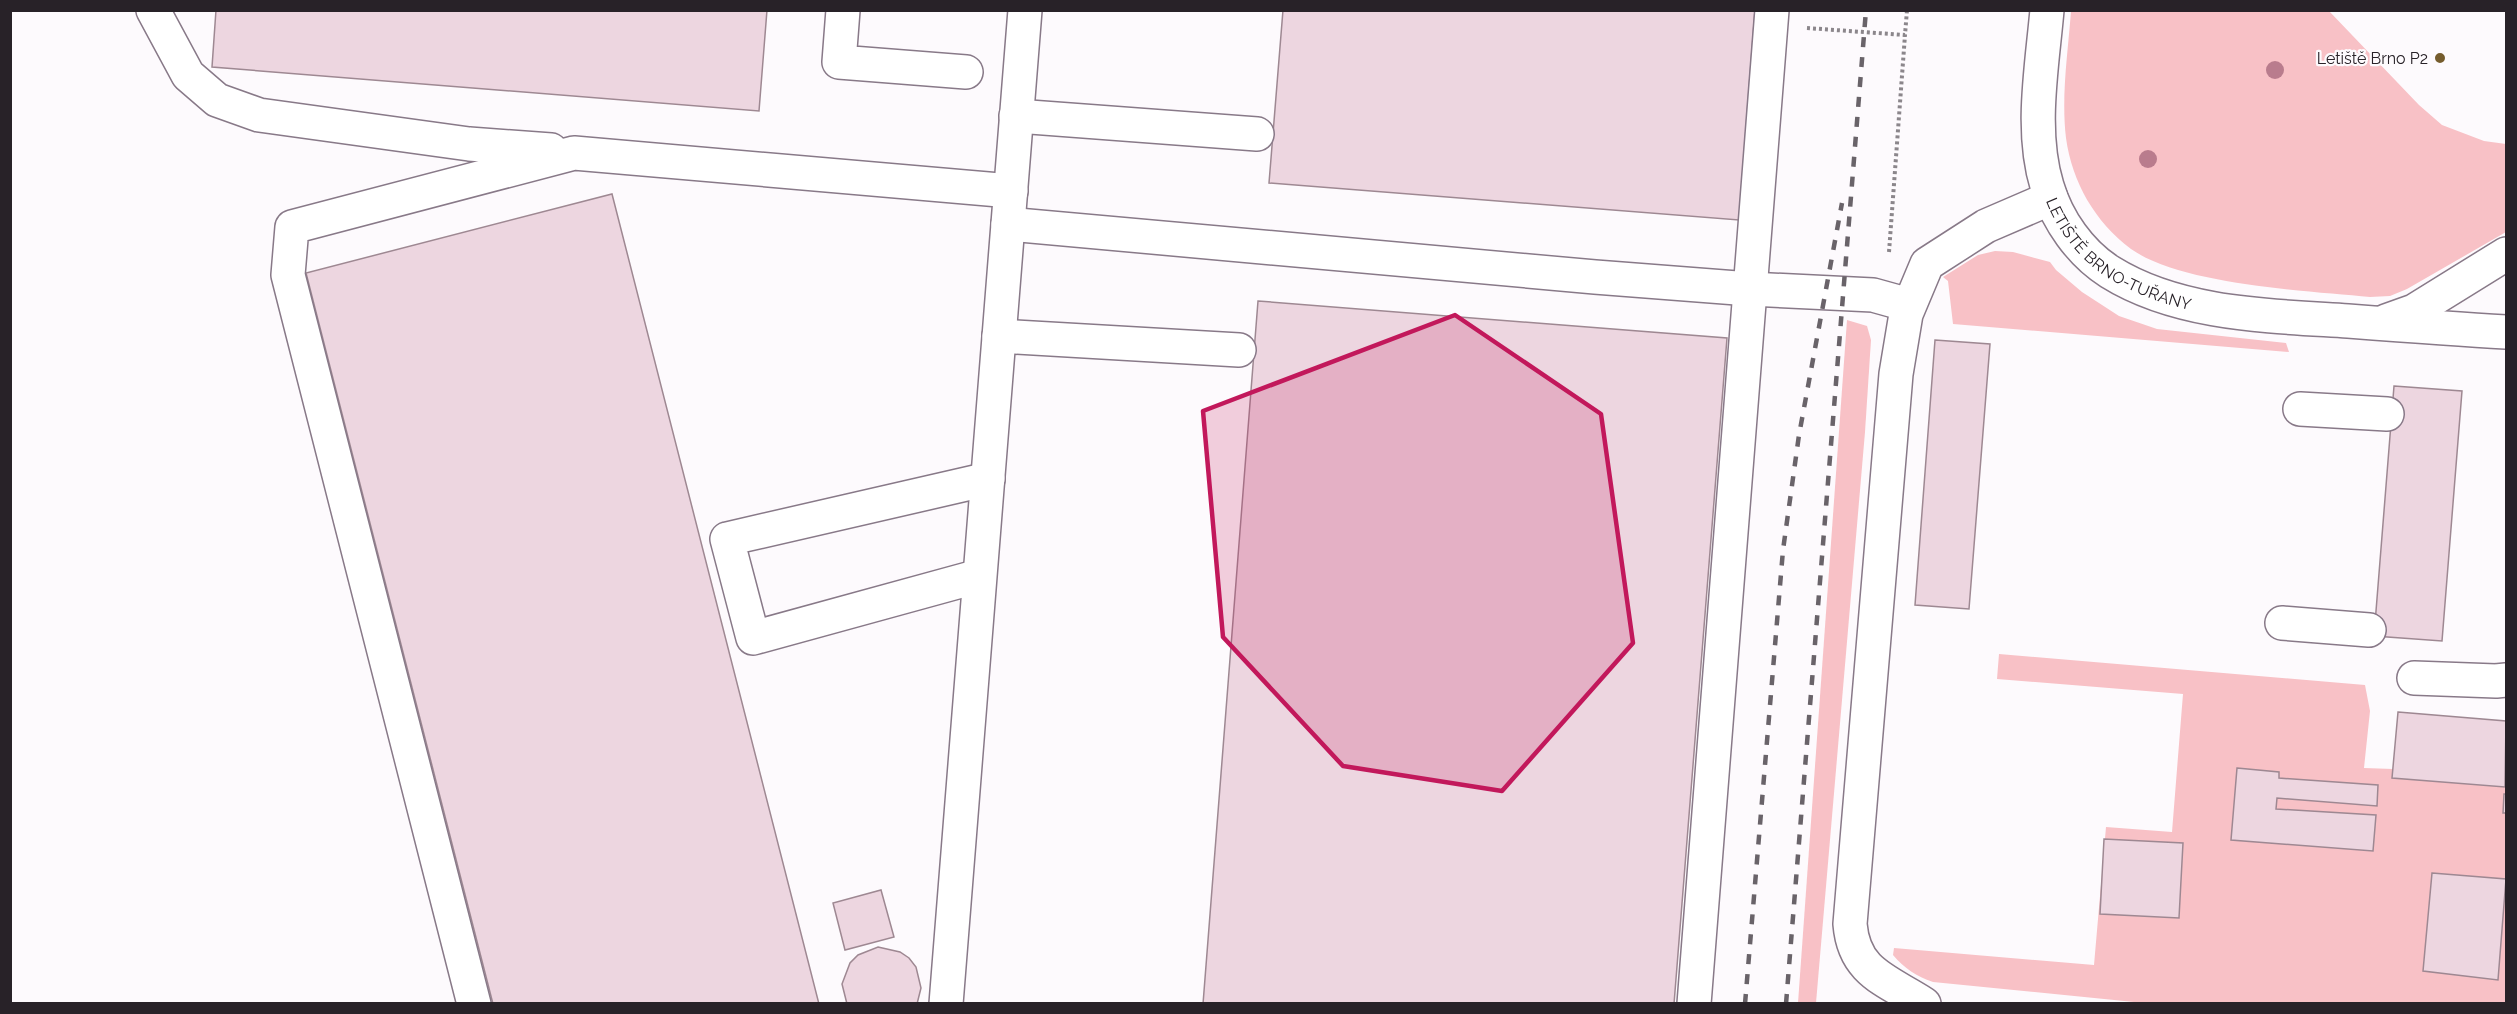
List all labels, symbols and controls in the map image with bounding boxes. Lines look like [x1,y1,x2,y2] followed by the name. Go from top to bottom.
[2317,49,2428,68] place label: Letiště Brno P2
[2433,51,2447,65] marker: Letiště Brno P2
[2042,195,2194,314] street label: LETIŠTĚ BRNO-TUŘANY

